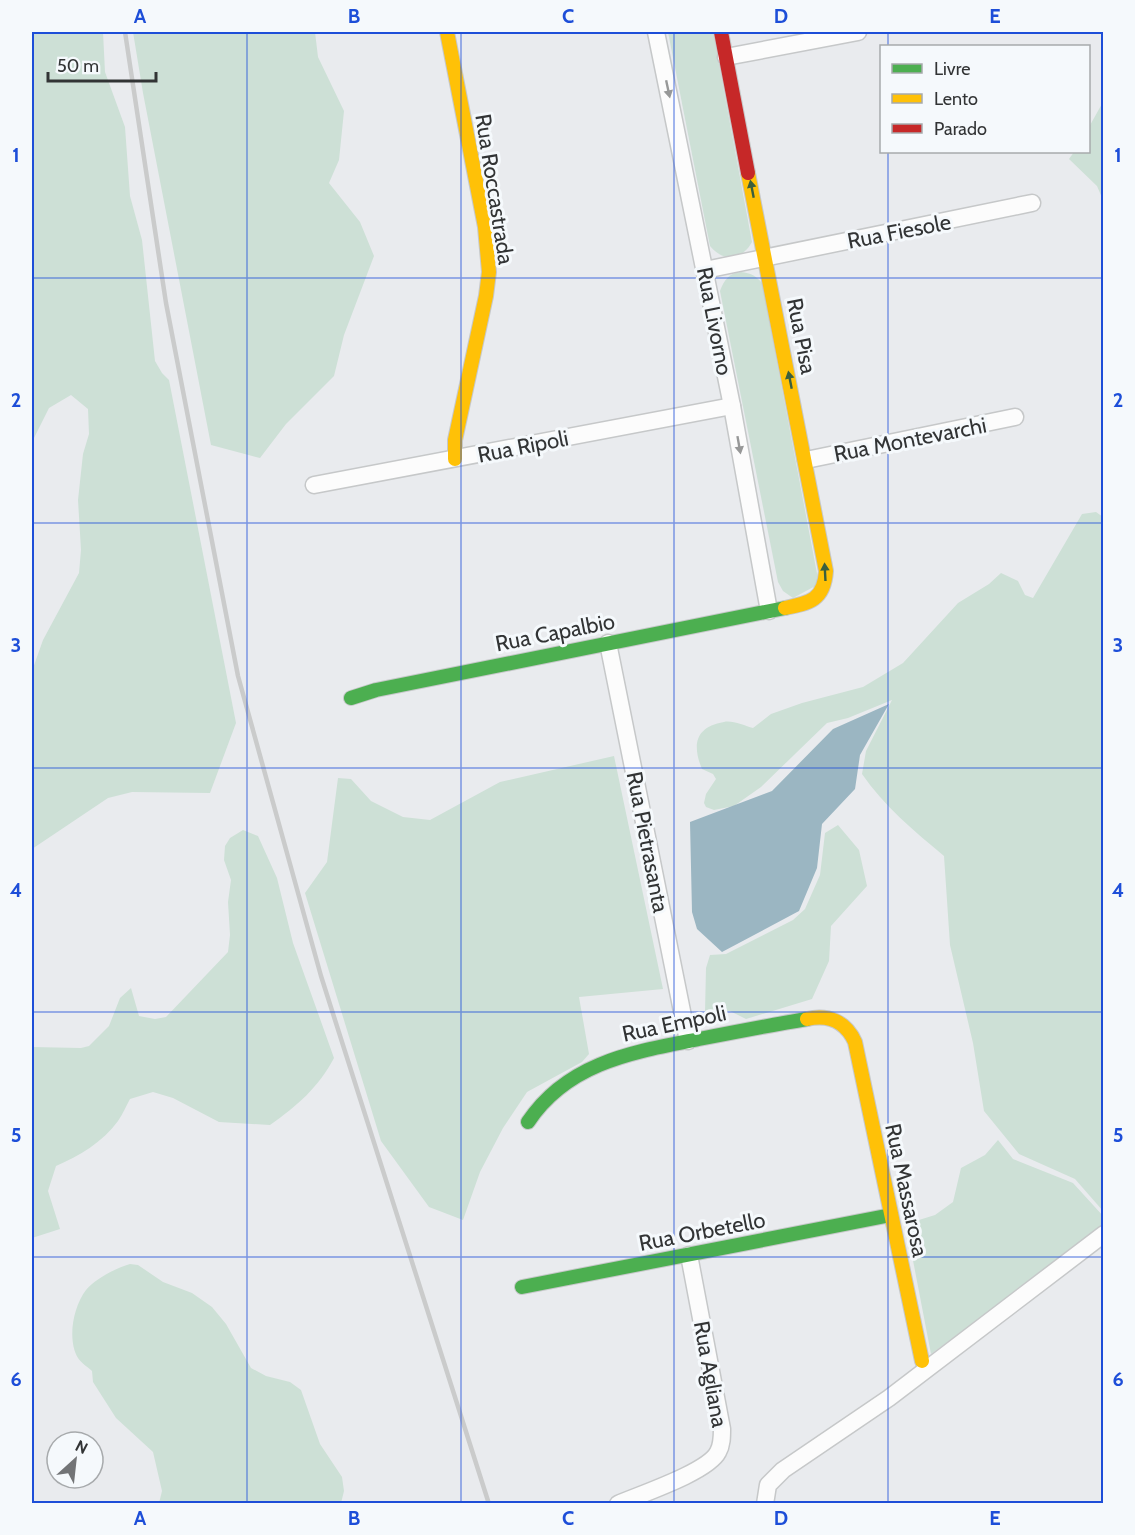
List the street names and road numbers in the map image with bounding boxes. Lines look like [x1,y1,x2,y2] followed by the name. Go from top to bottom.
[469,112,520,267] street label: Rua Roccastrada
[845,208,953,255] street label: Rua Fiesole
[691,265,738,378] street label: Rua Livorno
[781,296,822,377] street label: Rua Pisa
[832,411,989,468] street label: Rua Montevarchi
[475,424,571,469] street label: Rua Ripoli
[493,608,617,657] street label: Rua Capalbio
[621,769,674,915] street label: Rua Pietrasanta
[620,999,729,1048] street label: Rua Empoli
[879,1121,934,1260] street label: Rua Massarosa
[637,1206,768,1257] street label: Rua Orbetello
[688,1319,733,1430] street label: Rua Agliana

